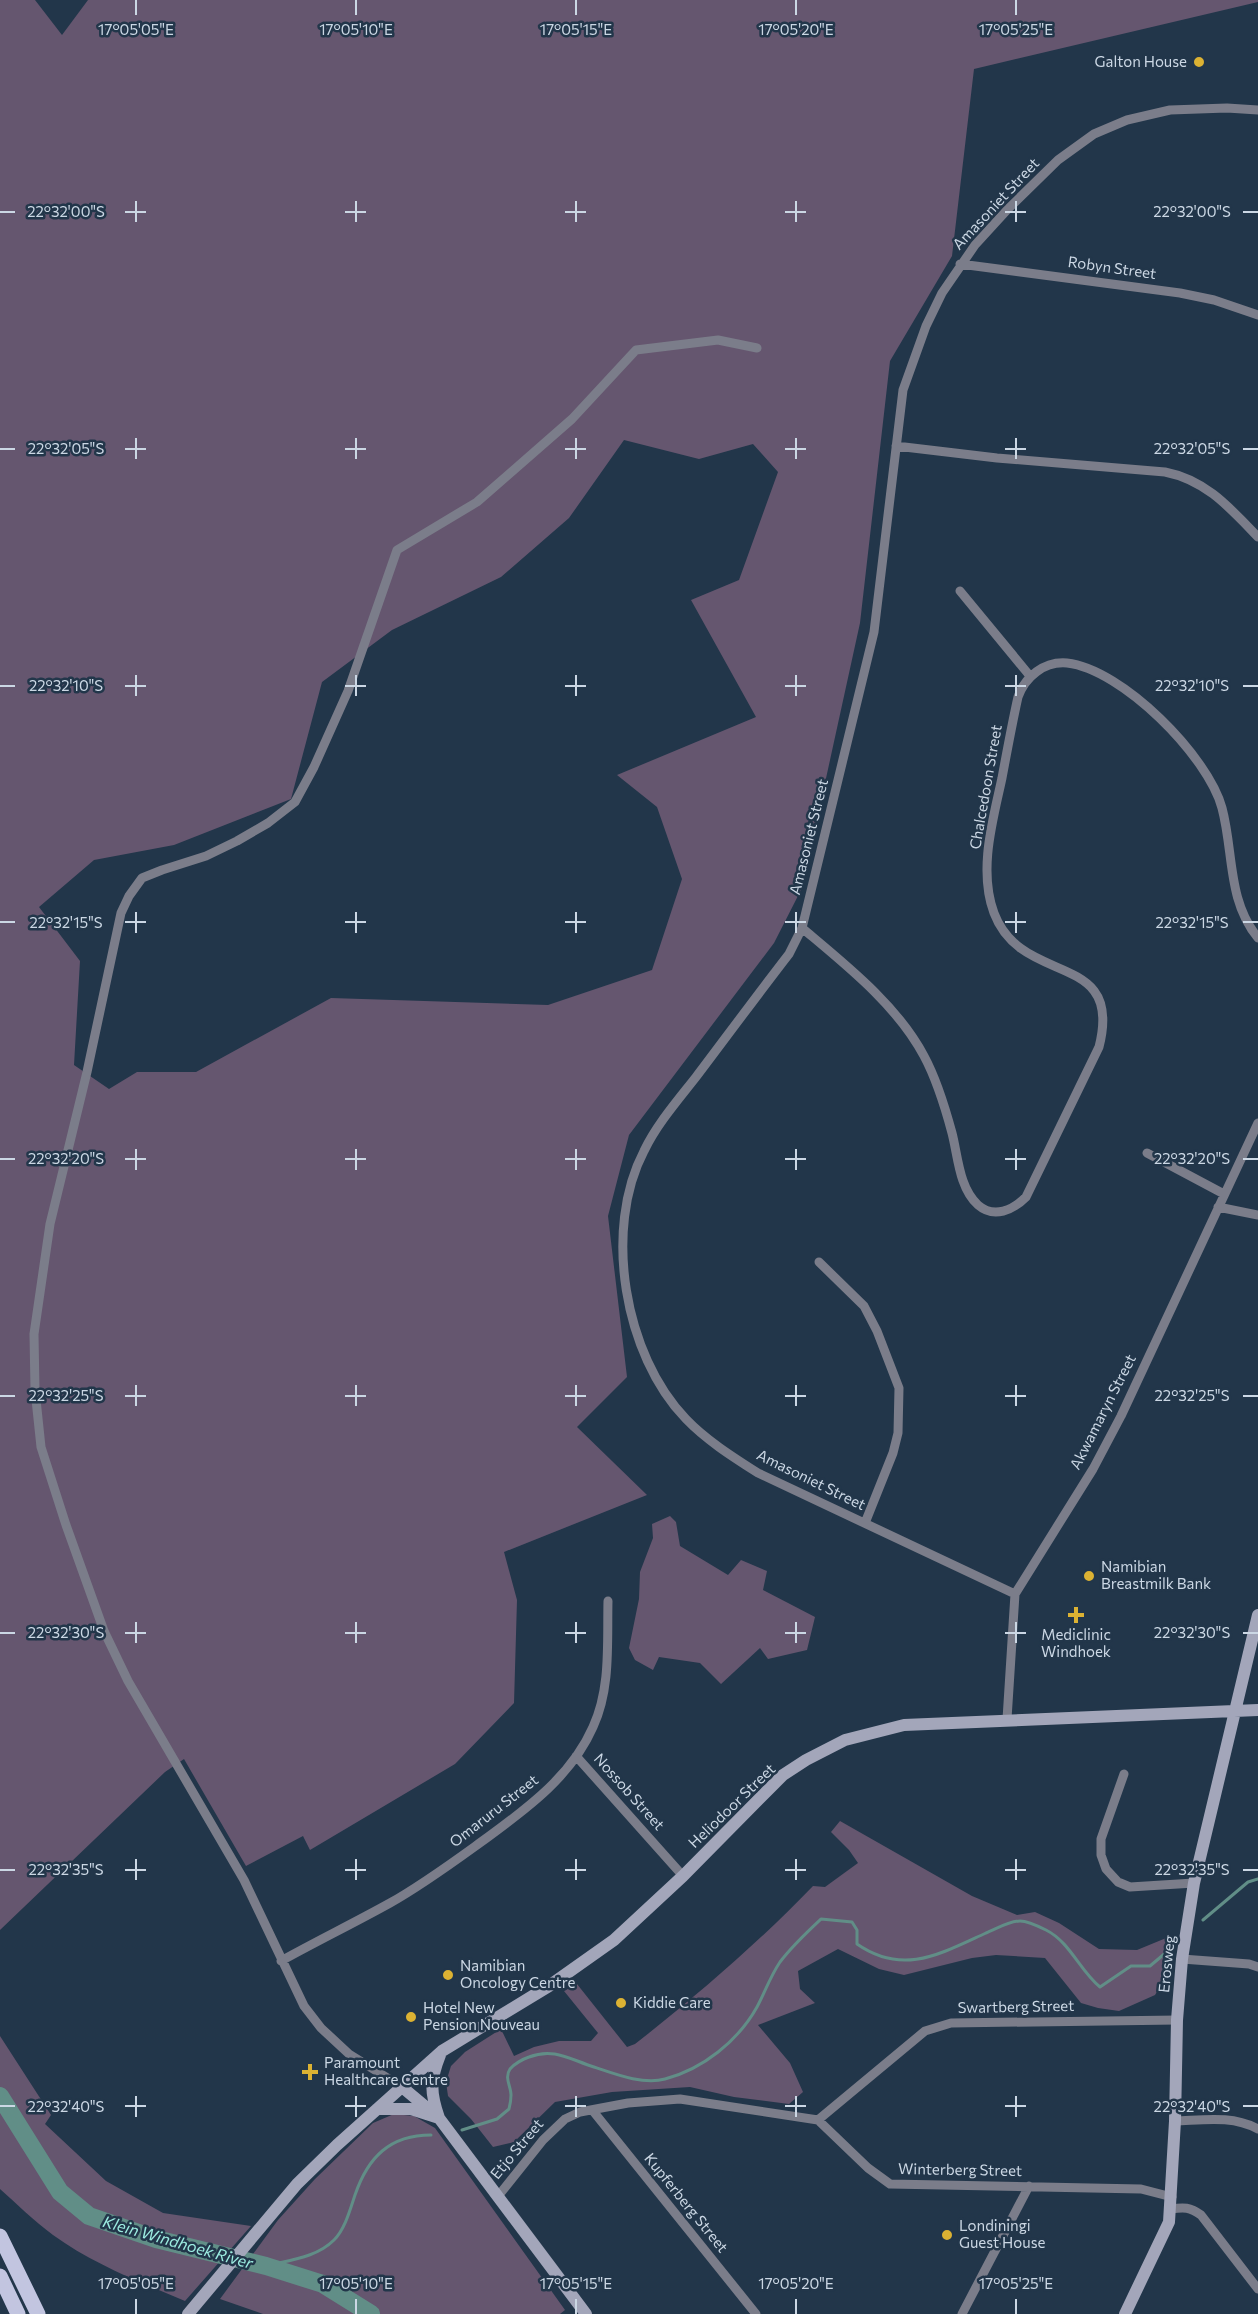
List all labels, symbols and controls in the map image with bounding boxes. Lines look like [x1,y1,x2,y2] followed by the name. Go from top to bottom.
[98,20,174,38] text: 17°05'05"E
[319,20,393,38] text: 17°05'10"E
[540,20,612,38] text: 17°05'15"E
[758,20,834,38] text: 17°05'20"E
[979,20,1053,38] text: 17°05'25"E
[1095,52,1187,70] place label: Galton House
[1192,55,1206,69] marker: Galton House
[948,154,1042,253] street label: Amasoniet Street
[27,202,105,220] text: 22°32'00"S
[1153,202,1231,220] text: 22°32'00"S
[1067,252,1157,282] street label: Robyn Street
[28,439,104,457] text: 22°32'05"S
[1154,439,1230,457] text: 22°32'05"S
[29,676,103,694] text: 22°32'10"S
[1155,676,1229,694] text: 22°32'10"S
[965,723,1005,851] street label: Chalcedoon Street
[785,777,831,897] street label: Amasoniet Street
[29,913,103,931] text: 22°32'15"S
[1155,913,1229,931] text: 22°32'15"S
[28,1149,104,1167] text: 22°32'20"S
[1154,1149,1230,1167] text: 22°32'20"S
[1065,1351,1139,1472] street label: Akwamaryn Street
[29,1386,104,1404] text: 22°32'25"S
[1155,1386,1230,1404] text: 22°32'25"S
[754,1445,869,1513] street label: Amasoniet Street
[1101,1557,1211,1592] place label: Namibian Breastmilk Bank
[1082,1569,1096,1583] marker: Namibian Breastmilk Bank
[1067,1606,1085,1624] marker: Mediclinic Windhoek
[28,1623,104,1641] text: 22°32'30"S
[1154,1623,1230,1641] text: 22°32'30"S
[1041,1625,1111,1660] place label: Mediclinic Windhoek
[591,1749,669,1833] street label: Nossob Street
[684,1759,778,1851] street label: Heliodoor Street
[446,1770,541,1850] street label: Omaruru Street
[28,1860,104,1878] text: 22°32'35"S
[1154,1860,1230,1878] text: 22°32'35"S
[1154,1934,1178,1994] street label: Erosweg
[460,1956,575,1991] place label: Namibian Oncology Centre
[441,1968,455,1982] marker: Namibian Oncology Centre
[633,1993,711,2011] place label: Kiddie Care
[614,1996,628,2010] marker: Kiddie Care
[958,1996,1074,2016] street label: Swartberg Street
[423,1998,540,2033] place label: Hotel New Pension Nouveau
[404,2010,418,2024] marker: Hotel New Pension Nouveau
[324,2053,448,2088] place label: Paramount Healthcare Centre
[301,2063,319,2081] marker: Paramount Healthcare Centre
[28,2097,105,2115] text: 22°32'40"S
[1154,2097,1231,2115] text: 22°32'40"S
[486,2115,547,2182] street label: Etjo Street
[641,2149,732,2256] street label: Kupferberg Street
[898,2159,1022,2179] street label: Winterberg Street
[101,2211,256,2272] water label: Klein Windhoek River
[959,2216,1045,2251] place label: Londiningi Guest House
[940,2228,954,2242] marker: Londiningi Guest House
[98,2274,174,2292] text: 17°05'05"E
[319,2274,393,2292] text: 17°05'10"E
[540,2274,612,2292] text: 17°05'15"E
[758,2274,834,2292] text: 17°05'20"E
[979,2274,1053,2292] text: 17°05'25"E

